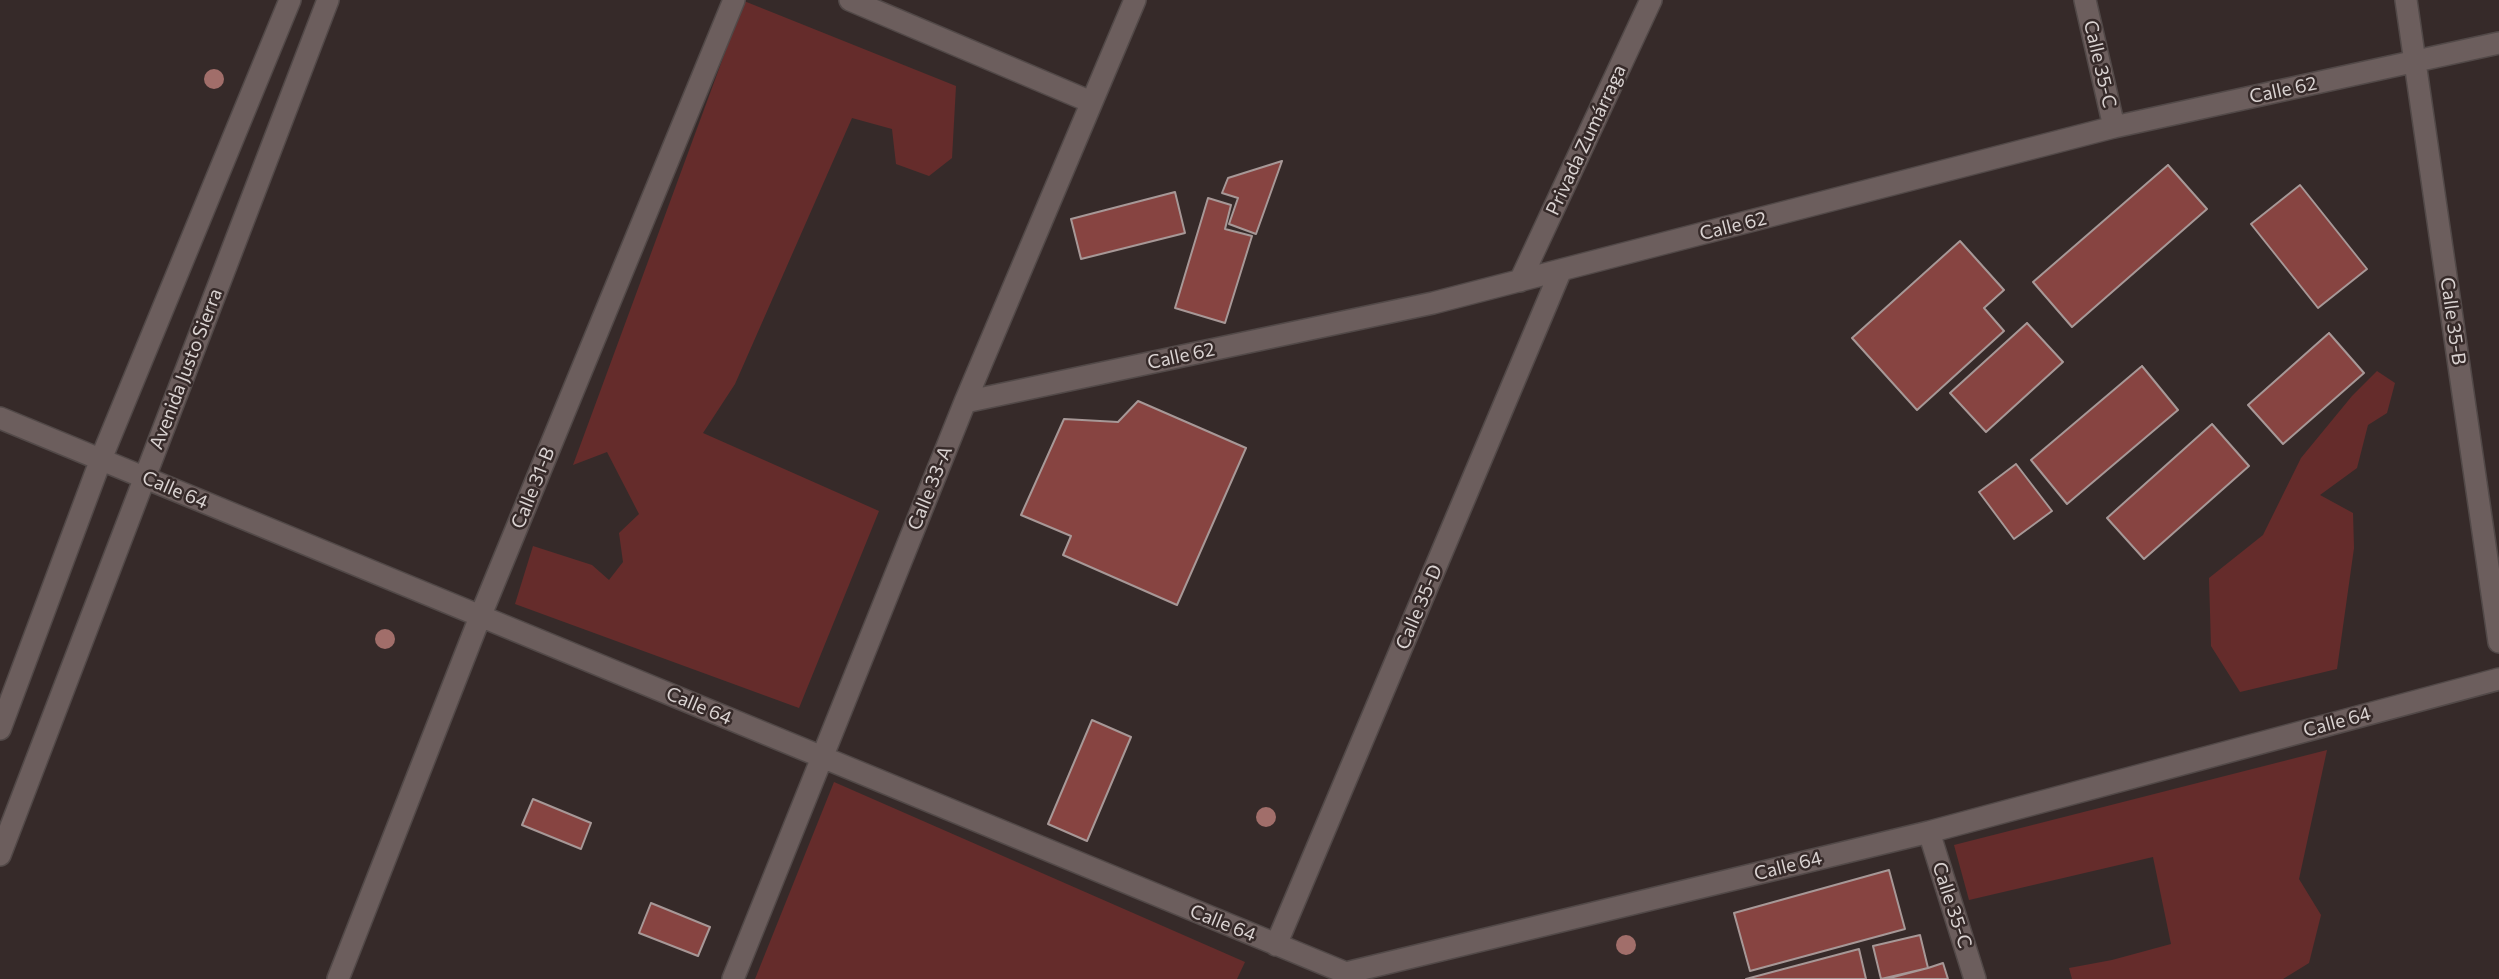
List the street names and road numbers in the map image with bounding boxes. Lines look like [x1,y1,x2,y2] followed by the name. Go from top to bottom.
[2079,18,2121,110] street label: Calle 35-C
[1541,61,1631,219] street label: Privada Zumárraga
[2247,72,2319,108] street label: Calle 62
[1697,207,1769,245] street label: Calle 62
[2436,276,2470,366] street label: Calle 35-B
[145,285,227,453] street label: Avenida Justo Sierra
[1145,338,1217,374] street label: Calle 62
[903,443,957,533] street label: Calle 33-A
[506,444,560,532] street label: Calle 31-B
[139,466,211,514] street label: Calle 64
[1391,561,1447,653] street label: Calle 35-D
[663,682,735,730] street label: Calle 64
[2301,702,2373,742] street label: Calle 64
[1752,847,1824,885] street label: Calle 64
[1927,859,1977,951] street label: Calle 35-C
[1187,899,1259,947] street label: Calle 64

